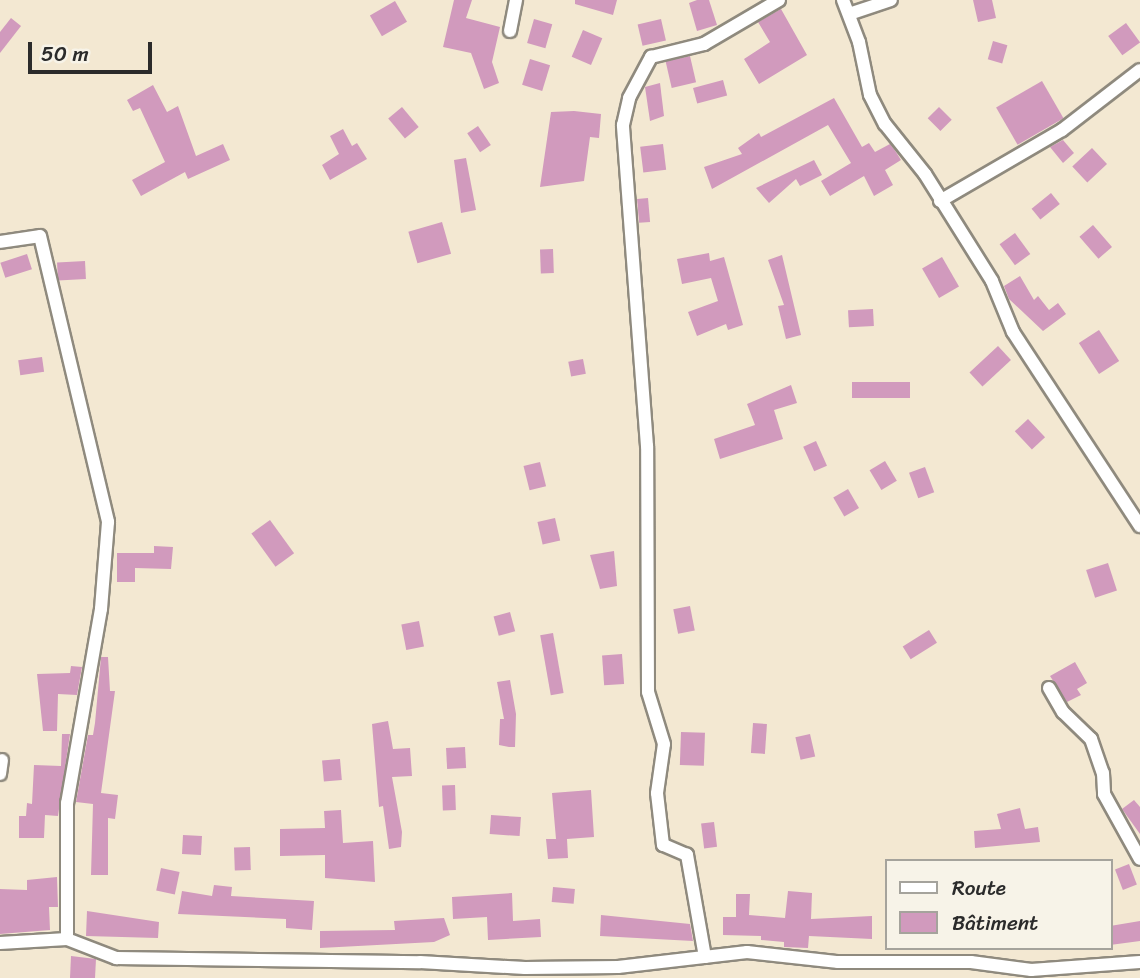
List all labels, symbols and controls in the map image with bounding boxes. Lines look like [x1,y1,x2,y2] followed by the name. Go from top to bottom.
[32,28,156,72] scale bar
[41,35,89,73] text: 50 m
[884,859,1112,950] legend
[952,869,1006,907] text: Route
[952,904,1038,942] text: Bâtiment

